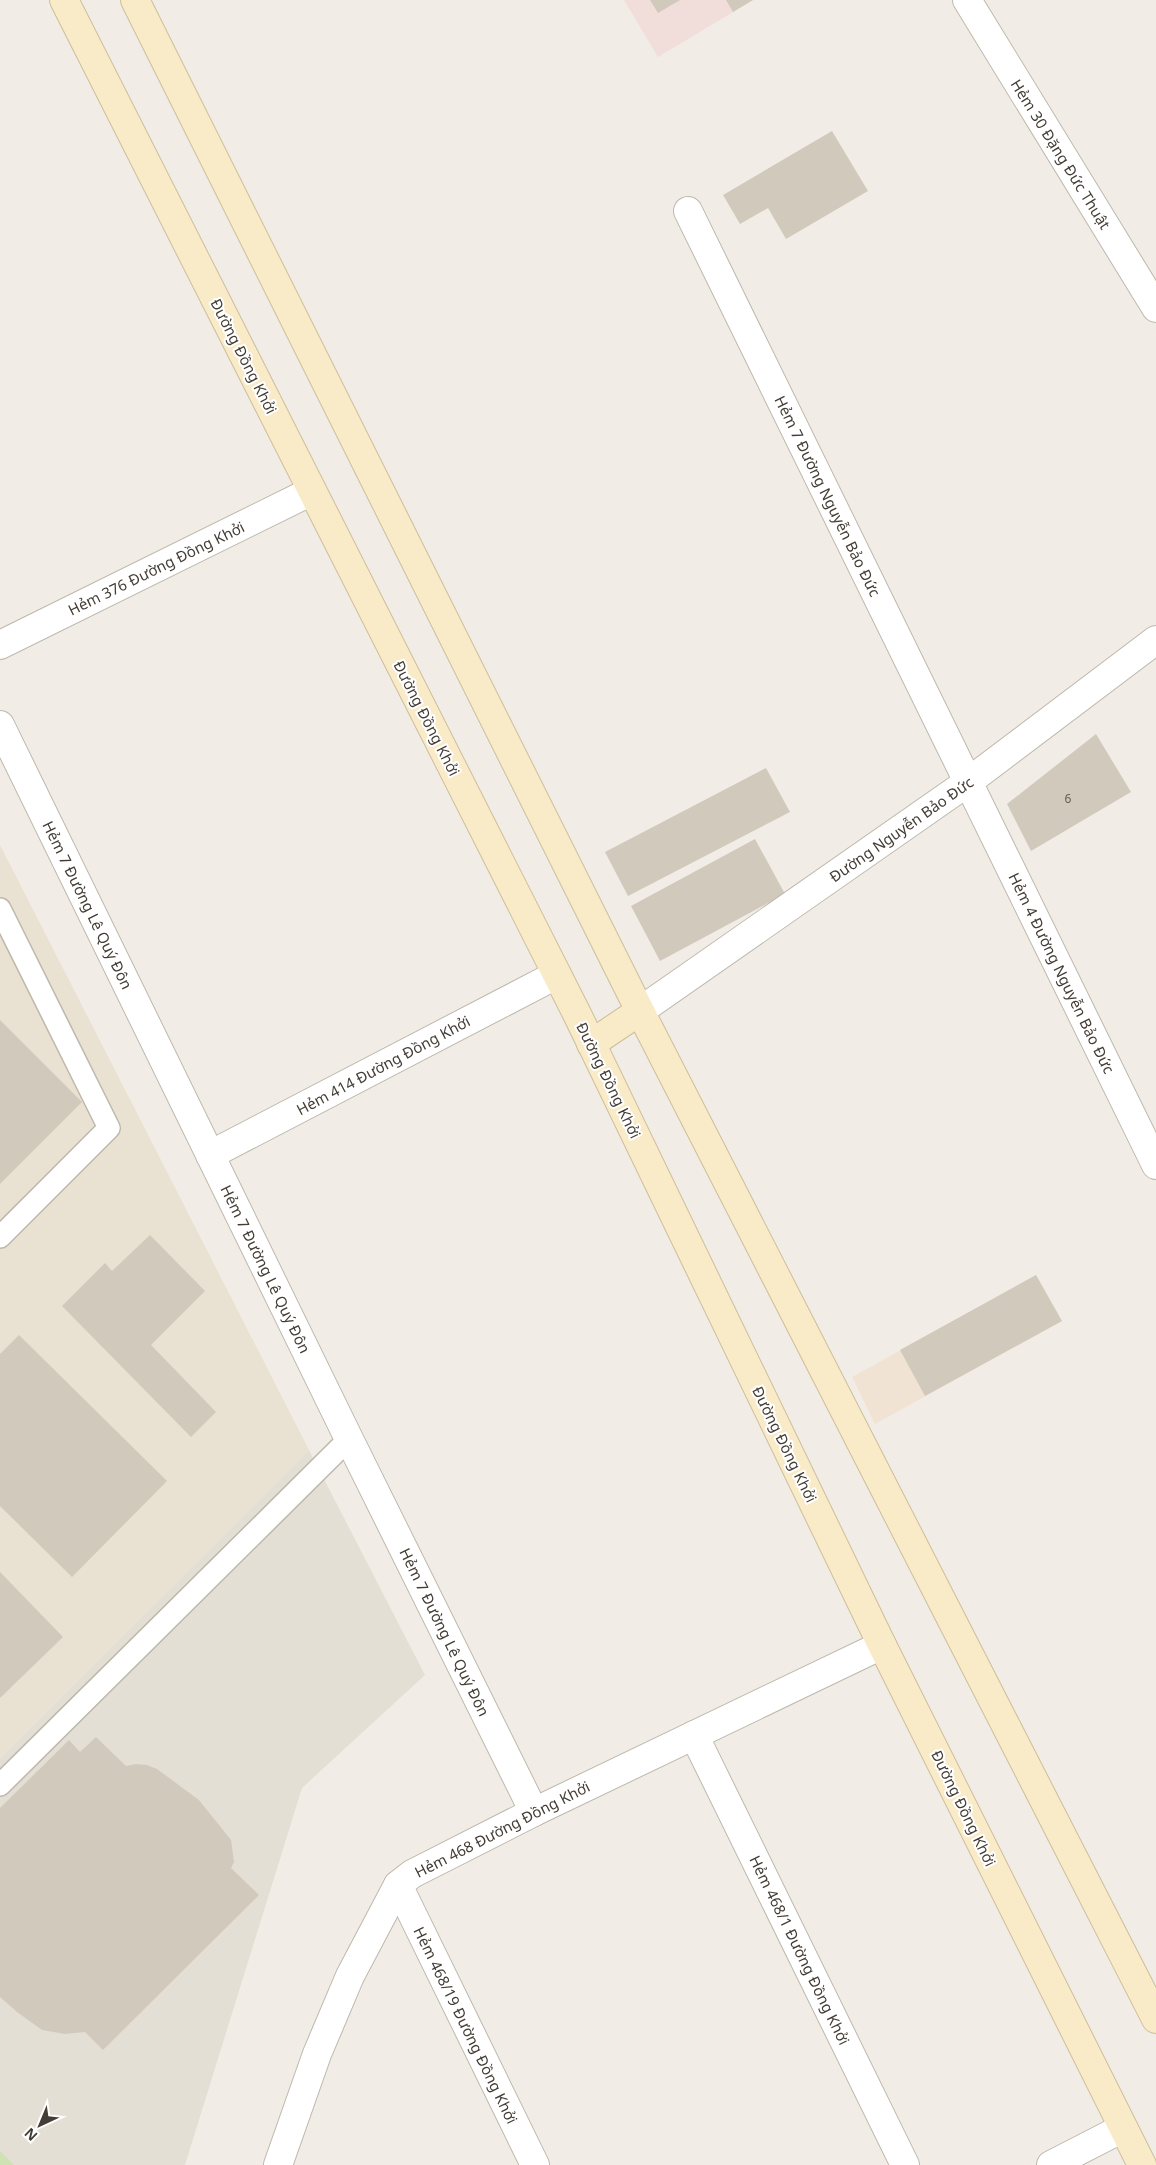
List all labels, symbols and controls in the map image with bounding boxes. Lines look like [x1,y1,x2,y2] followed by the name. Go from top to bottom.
[1007,75,1116,233] street label: Hẻm 30 Đặng Đức Thuật
[206,295,282,417] street label: Đường Đồng Khởi
[771,392,885,600] street label: Hẻm 7 Đường Nguyễn Bảo Đức
[64,517,248,619] street label: Hẻm 376 Đường Đồng Khởi
[389,657,465,779] street label: Đường Đồng Khởi
[825,772,977,886] street label: Đường Nguyễn Bảo Đức
[1065,790,1072,807] house number: 6
[39,818,137,992] street label: Hẻm 7 Đường Lê Quý Đôn
[1005,869,1119,1077] street label: Hẻm 4 Đường Nguyễn Bảo Đức
[293,1011,473,1119] street label: Hẻm 414 Đường Đồng Khởi
[572,1019,646,1141] street label: Đường Đồng Khởi
[217,1182,315,1356] street label: Hẻm 7 Đường Lê Quý Đôn
[748,1383,822,1505] street label: Đường Đồng Khởi
[396,1545,494,1719] street label: Hẻm 7 Đường Lê Quý Đôn
[927,1747,1001,1869] street label: Đường Đồng Khởi
[411,1776,593,1882] street label: Hẻm 468 Đường Đồng Khởi
[745,1852,855,2048] street label: Hẻm 468/1 Đường Đồng Khởi
[410,1923,522,2127] street label: Hẻm 468/19 Đường Đồng Khởi
[15,2100,65,2150] north arrow
[20,2124,41,2146] text: N

